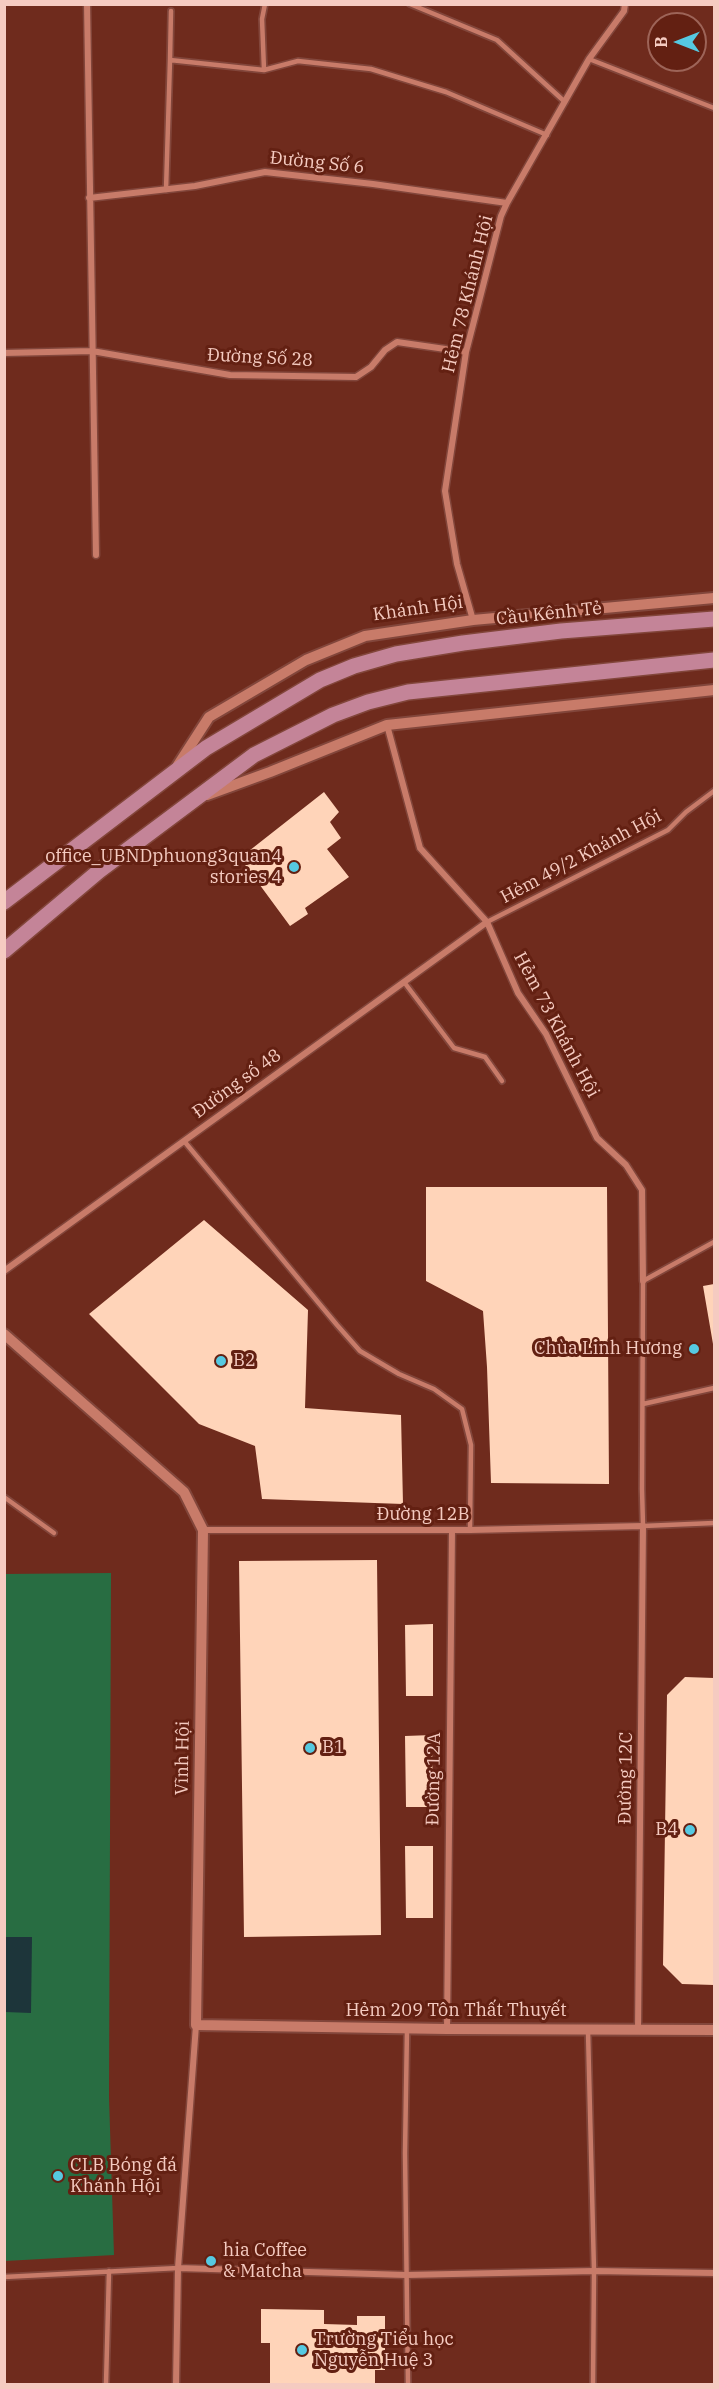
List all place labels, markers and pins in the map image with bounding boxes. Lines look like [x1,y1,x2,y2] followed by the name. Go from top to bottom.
[45,846,282,888] place label: office_UBNDphuong3quan4 stories 4
[287,860,301,874] marker: office_UBNDphuong3quan4 stories 4
[534,1338,682,1360] place label: Chùa Linh Hương
[687,1342,701,1356] marker: Chùa Linh Hương
[233,1350,256,1372] place label: B2
[214,1354,228,1368] marker: B2
[322,1737,345,1759] place label: B1
[303,1741,317,1755] marker: B1
[655,1819,678,1841] place label: B4
[683,1823,697,1837] marker: B4
[70,2155,177,2198] place label: CLB Bóng đá Khánh Hội
[51,2169,65,2183] marker: CLB Bóng đá Khánh Hội
[223,2240,307,2282] place label: hia Coffee & Matcha
[204,2254,218,2268] marker: hia Coffee & Matcha
[314,2329,454,2372] place label: Trường Tiểu học Nguyễn Huệ 3
[295,2343,309,2357] marker: Trường Tiểu học Nguyễn Huệ 3

